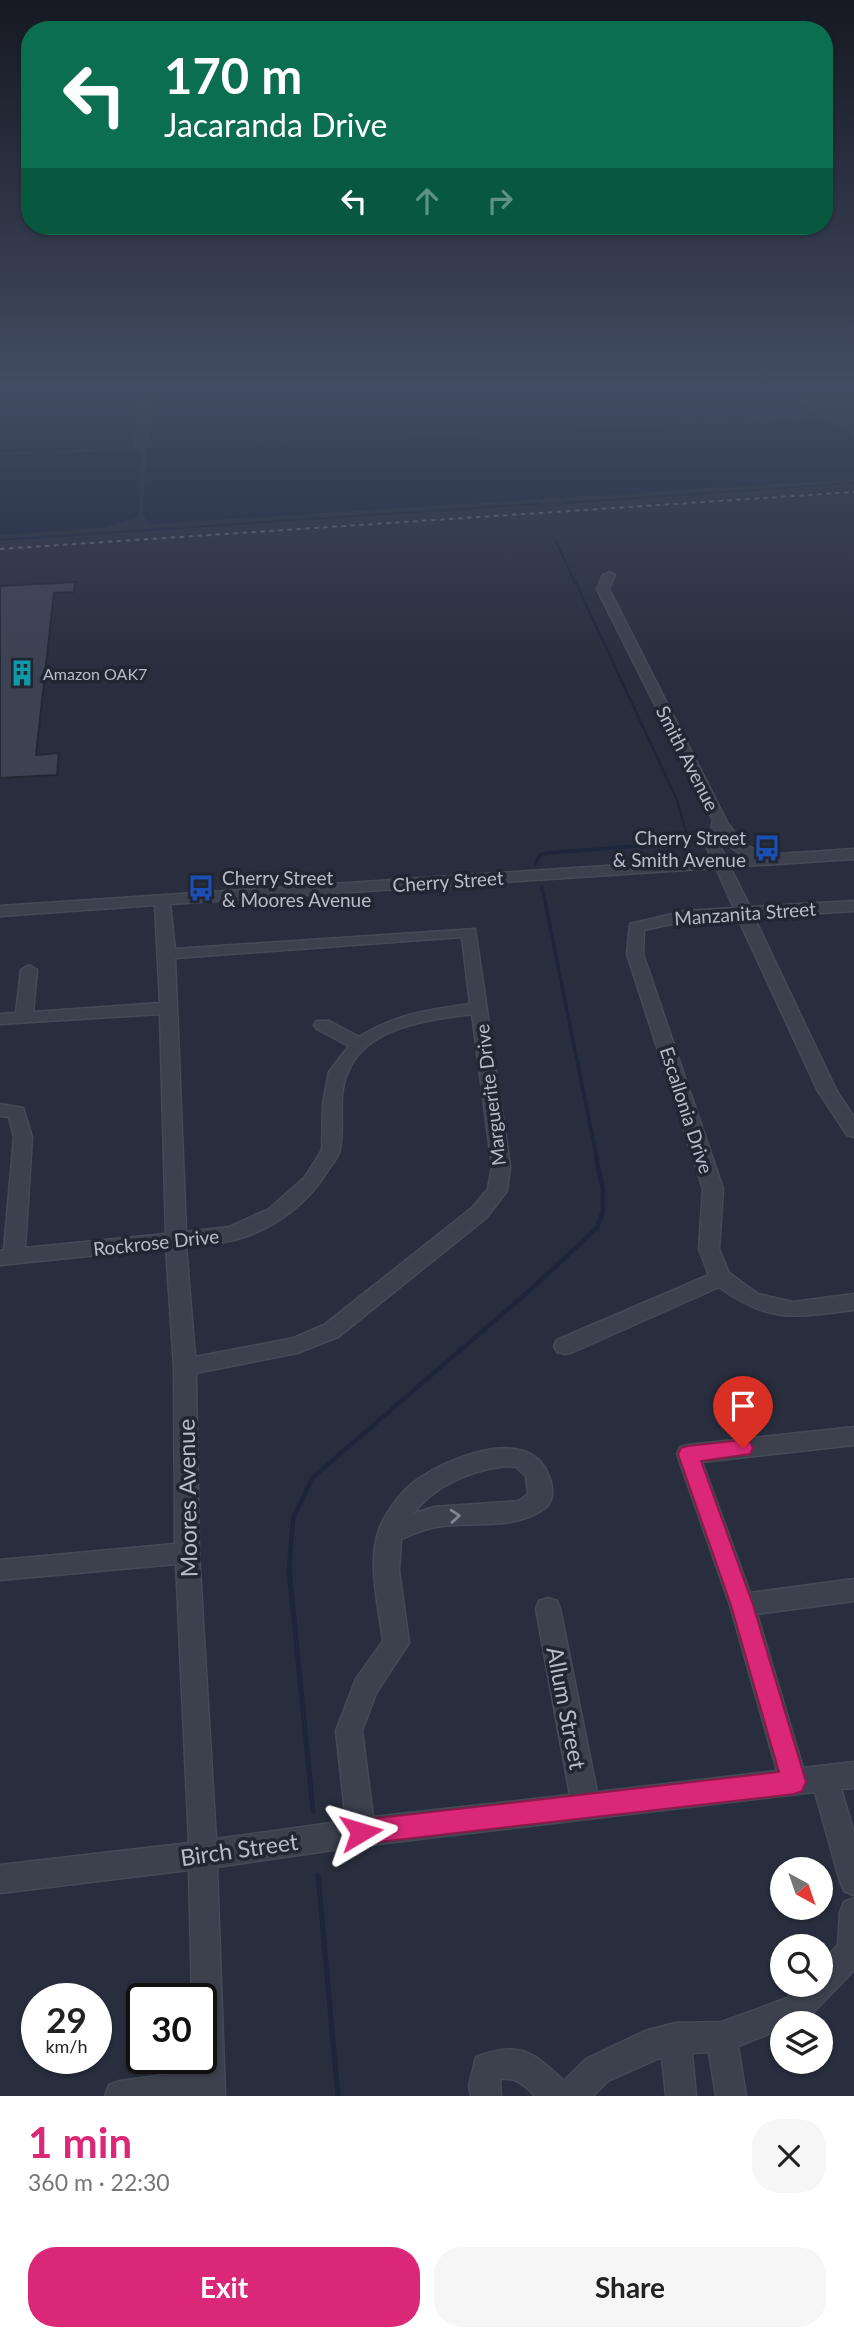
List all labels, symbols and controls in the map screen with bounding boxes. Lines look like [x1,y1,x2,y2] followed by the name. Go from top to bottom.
[164,46,302,104] text: 170 m
[49,49,140,140] icon: left
[164,105,387,144] text: Jacaranda Drive
[335,182,373,220] icon: left
[408,182,446,220] icon: ahead
[481,182,519,220] icon: right
[7,658,37,688] building icon: Amazon OAK7
[43,664,147,683] place label: Amazon OAK7
[652,702,724,814] street label: Smith Avenue
[613,826,746,871] place label: Cherry Street & Smith Avenue
[752,833,782,863] bus stop icon: Cherry Street & Smith Avenue
[222,866,371,911] place label: Cherry Street & Moores Avenue
[392,866,505,896] street label: Cherry Street
[186,873,216,903] bus stop icon: Cherry Street & Moores Avenue
[673,897,817,929] street label: Manzanita Street
[470,1023,510,1167] street label: Marguerite Drive
[656,1044,718,1176] street label: Escallonia Drive
[92,1224,220,1260] street label: Rockrose Drive
[713,1376,773,1448] pin
[724,1387,762,1425] icon: arrive
[172,1419,202,1577] street label: Moores Avenue
[450,1508,461,1523] one-way arrow
[541,1644,593,1773] street label: Allum Street
[324,1795,398,1869] position arrow
[178,1827,300,1871] street label: Birch Street
[770,1857,833,1920] north arrow
[770,1857,833,2074] map controls
[770,1934,833,1997] button: search
[126,1983,217,2074] speed limit sign: 30
[46,1998,87,2040] text: 29
[770,2011,833,2074] button: layers
[45,2035,88,2057] text: km/h
[28,2117,132,2167] text: 1 min
[752,2119,826,2193] button: close
[28,2168,170,2196] text: 360 m · 22:30
[28,2247,420,2327] button: Exit
[434,2247,826,2327] button: Share

